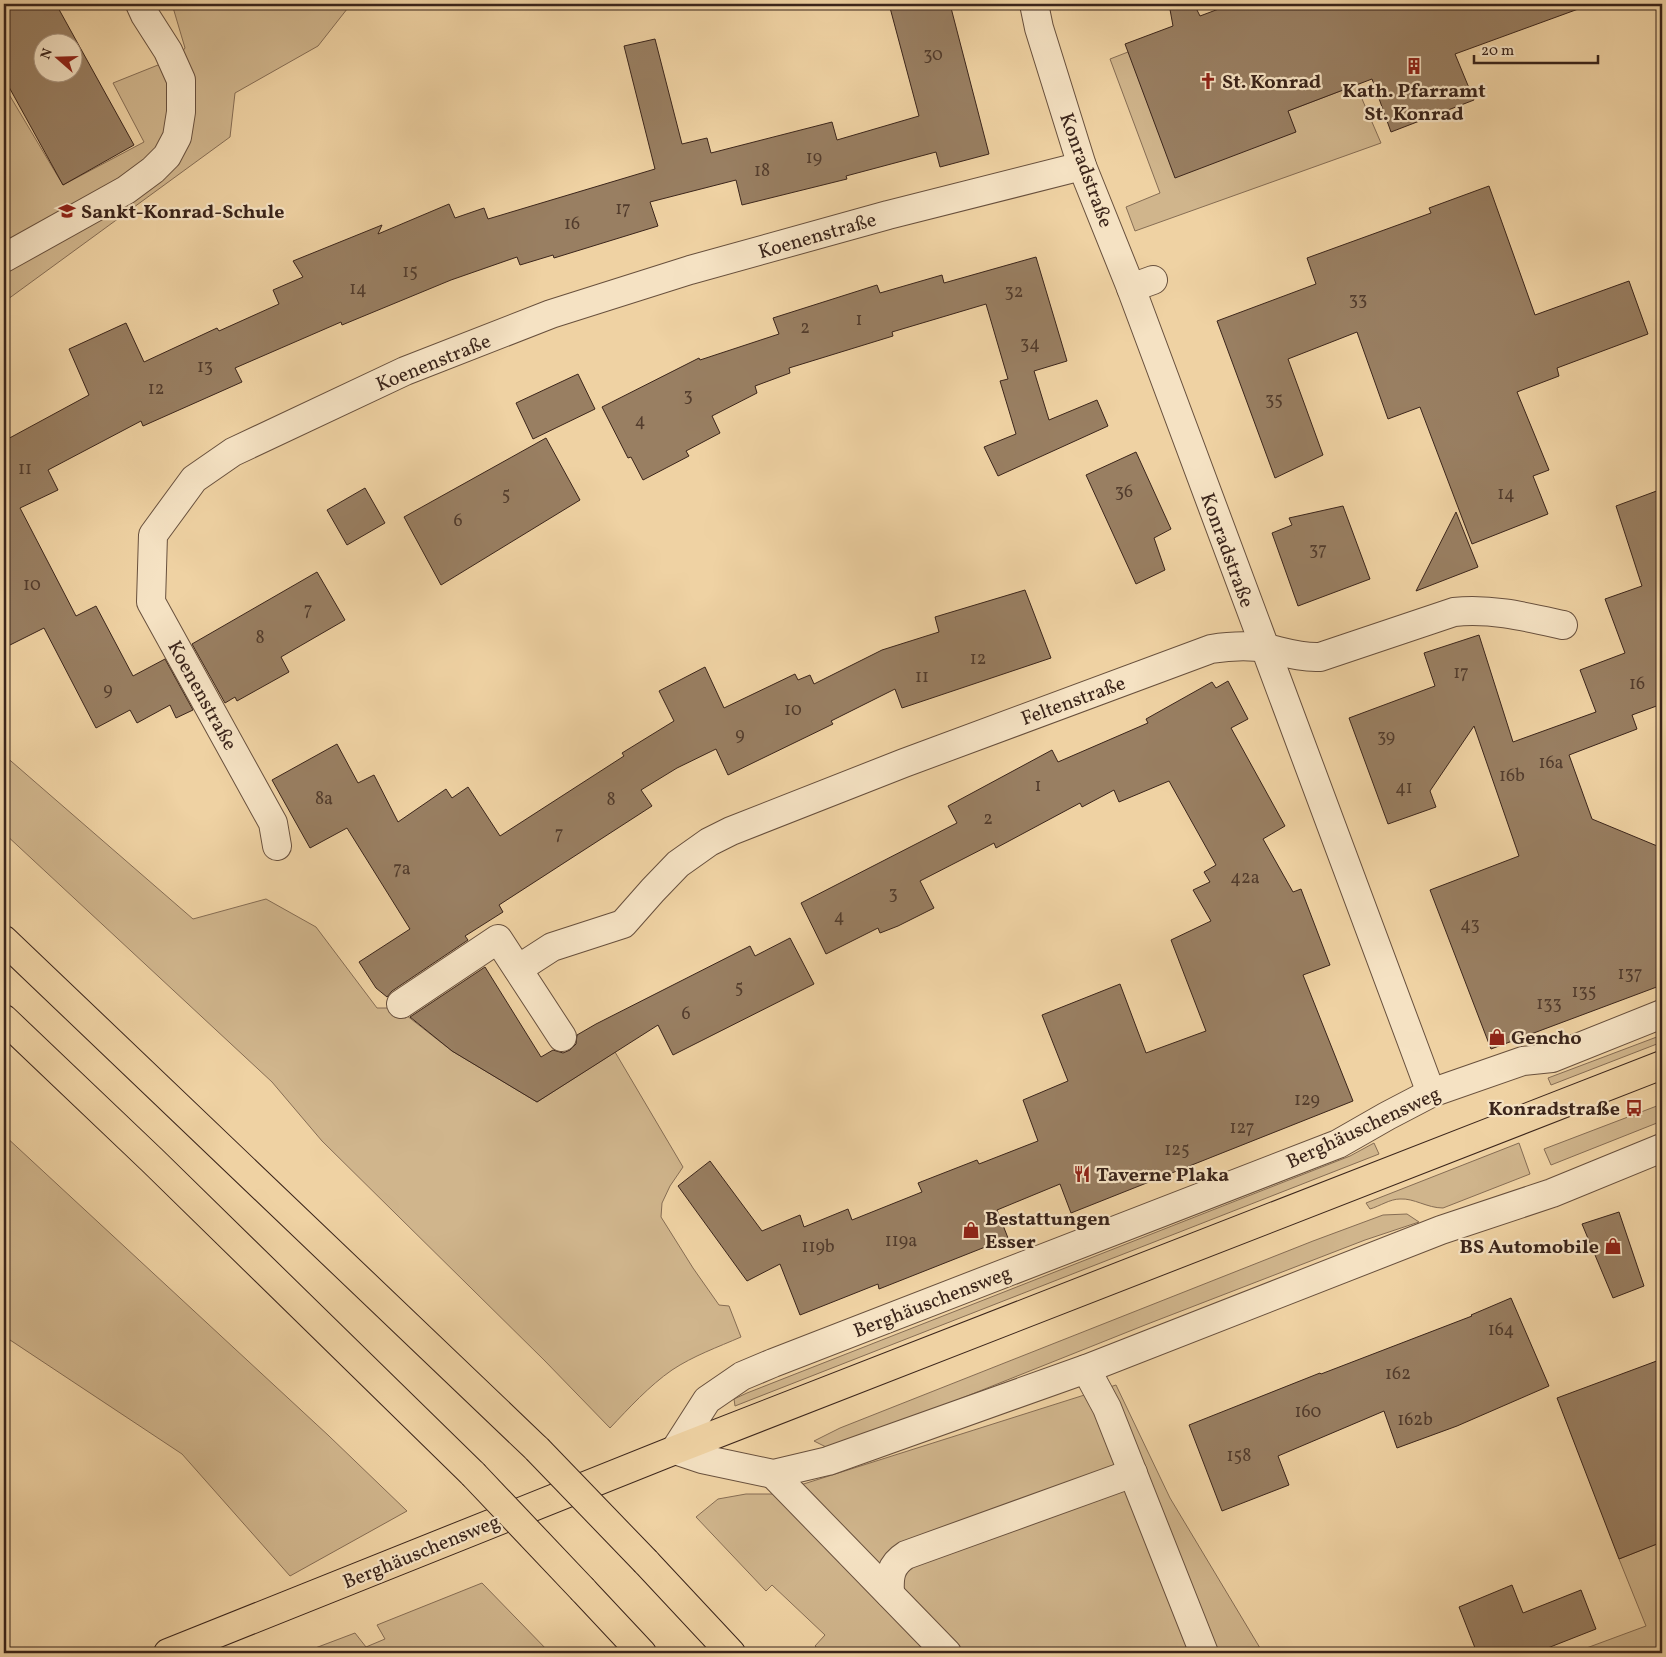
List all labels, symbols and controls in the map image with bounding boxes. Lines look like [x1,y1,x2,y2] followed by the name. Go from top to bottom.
[32,32,82,82] north arrow
[1474,32,1597,64] scale bar
[1481,41,1514,62] text: 20 m
[923,43,943,68] house number: 30
[37,46,58,62] text: N
[1404,56,1424,76] building icon: Kath. Pfarramt St. Konrad
[1222,69,1321,97] place label: St. Konrad
[1198,71,1218,91] church icon: St. Konrad
[1342,78,1486,129] place label: Kath. Pfarramt St. Konrad
[1051,109,1119,232] street label: Konradstraße
[806,146,822,171] house number: 19
[754,159,770,184] house number: 18
[615,197,631,222] house number: 17
[81,199,285,227] place label: Sankt-Konrad-Schule
[57,201,77,221] school or university icon: Sankt-Konrad-Schule
[755,207,880,267] street label: Koenenstraße
[564,212,580,237] house number: 16
[402,260,418,285] house number: 15
[349,277,367,302] house number: 14
[1005,280,1023,305] house number: 32
[1349,288,1367,313] house number: 33
[856,308,862,333] house number: 1
[800,316,810,341] house number: 2
[372,328,495,400] street label: Koenenstraße
[1020,332,1040,357] house number: 34
[197,355,213,380] house number: 13
[148,377,164,402] house number: 12
[683,384,693,409] house number: 3
[1265,388,1283,413] house number: 35
[635,409,645,434] house number: 4
[18,457,32,482] house number: 11
[1115,480,1133,505] house number: 36
[1497,482,1515,507] house number: 14
[502,483,510,508] house number: 5
[1192,489,1260,612] street label: Konradstraße
[453,509,463,534] house number: 6
[1309,538,1327,563] house number: 37
[23,573,41,598] house number: 10
[304,598,312,623] house number: 7
[255,626,265,651] house number: 8
[160,636,243,756] street label: Koenenstraße
[970,647,986,672] house number: 12
[1453,661,1469,686] house number: 17
[915,665,929,690] house number: 11
[1018,670,1130,734] street label: Feltenstraße
[1629,672,1645,697] house number: 16
[103,678,113,703] house number: 9
[784,698,802,723] house number: 10
[735,723,745,748] house number: 9
[1377,725,1395,750] house number: 39
[1538,751,1564,776] house number: 16a
[1499,764,1525,789] house number: 16b
[1035,774,1041,799] house number: 1
[1395,776,1413,801] house number: 41
[315,787,333,812] house number: 8a
[606,788,616,813] house number: 8
[983,807,993,832] house number: 2
[555,822,563,847] house number: 7
[393,857,411,882] house number: 7a
[1230,866,1260,891] house number: 42a
[888,882,898,907] house number: 3
[834,905,844,930] house number: 4
[1460,913,1480,938] house number: 43
[1618,962,1642,987] house number: 137
[735,976,743,1001] house number: 5
[1572,980,1596,1005] house number: 135
[1536,992,1562,1017] house number: 133
[681,1002,691,1027] house number: 6
[1511,1025,1582,1053] place label: Gencho
[1487,1027,1507,1047] shop icon: Gencho
[1282,1081,1446,1177] street label: Berghäuschensweg
[1294,1088,1320,1113] house number: 129
[1488,1096,1620,1124] place label: Konradstraße
[1624,1098,1644,1118] bus stop icon: Konradstraße
[1230,1116,1254,1141] house number: 127
[1164,1138,1190,1163] house number: 125
[1096,1162,1229,1190] place label: Taverne Plaka
[1072,1164,1092,1184] restaurant icon: Taverne Plaka
[985,1206,1111,1257] place label: Bestattungen Esser
[961,1220,981,1240] shop icon: Bestattungen Esser
[885,1229,917,1254] house number: 119a
[1460,1234,1599,1262] place label: BS Automobile
[801,1235,835,1260] house number: 119b
[1603,1236,1623,1256] shop icon: BS Automobile
[850,1260,1016,1346] street label: Berghäuschensweg
[1488,1318,1514,1343] house number: 164
[1385,1362,1411,1387] house number: 162
[1295,1400,1322,1425] house number: 160
[1397,1408,1433,1433] house number: 162b
[1227,1444,1251,1469] house number: 158
[339,1509,505,1597] street label: Berghäuschensweg

